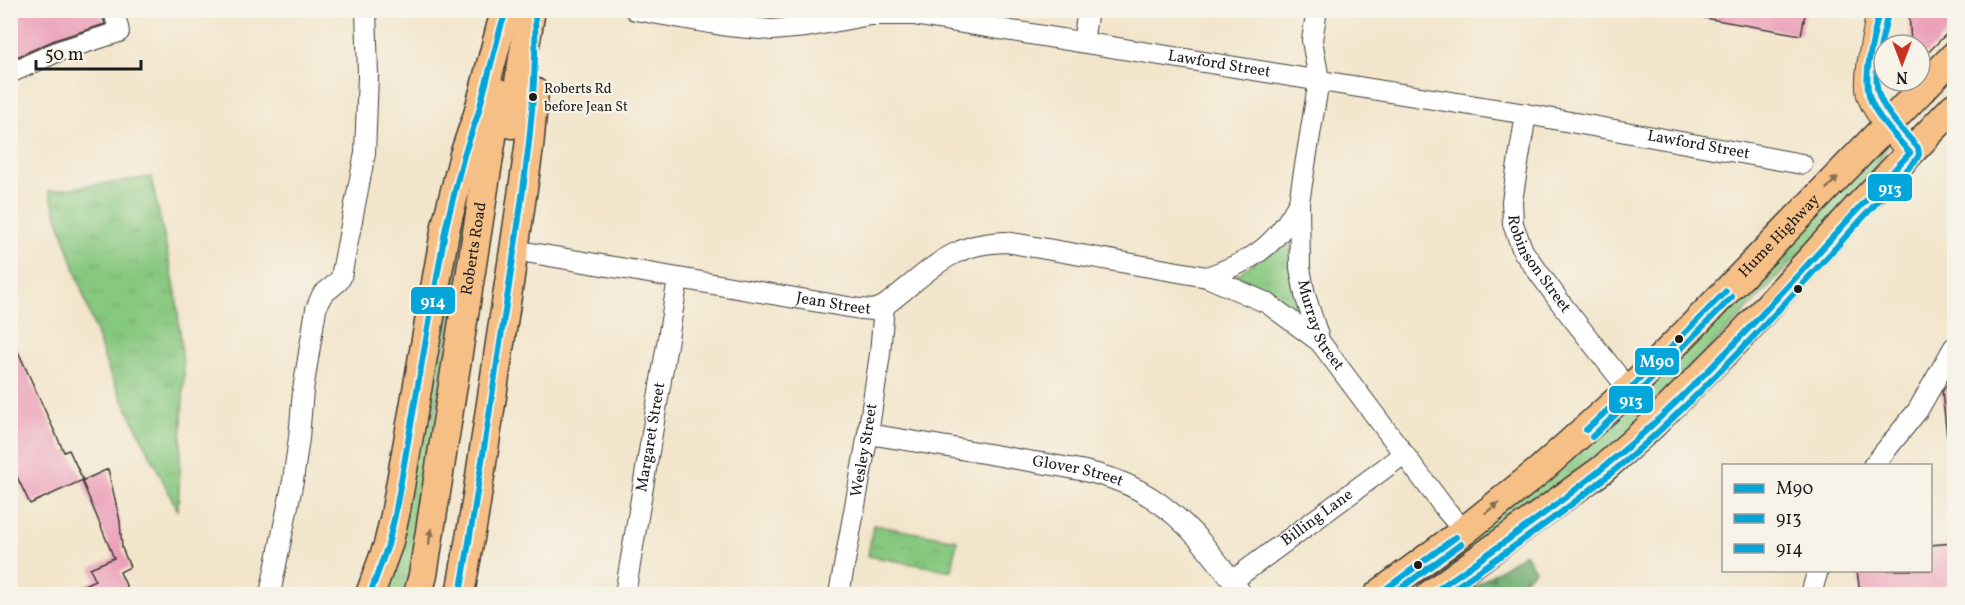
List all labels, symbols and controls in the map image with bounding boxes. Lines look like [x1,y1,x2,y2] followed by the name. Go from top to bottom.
[36,33,141,71] scale bar
[1872,33,1932,93] north arrow
[45,43,84,68] text: 50 m
[1166,45,1273,84] street label: Lawford Street
[1896,65,1908,87] text: N
[544,80,628,117] place label: Roberts Rd before Jean St
[527,91,539,103] marker: Roberts Rd before Jean St
[1645,125,1752,165] street label: Lawford Street
[1867,173,1913,202] line badge: 913
[1824,176,1838,190] one-way arrow
[1878,179,1902,201] text: 913
[1734,189,1825,283] street label: Hume Highway
[456,201,493,297] street label: Roberts Road
[1502,214,1576,318] street label: Robinson Street
[1291,278,1349,376] street label: Murray Street
[1792,283,1804,295] unlabelled marker
[410,286,456,315] line badge: 914
[794,287,872,321] street label: Jean Street
[421,292,446,314] text: 914
[1673,333,1685,345] unlabelled marker
[1634,347,1680,376] line badge: M90
[1640,352,1674,374] text: M90
[631,380,671,494] street label: Margaret Street
[1608,385,1654,414] line badge: 913
[1619,391,1643,413] text: 913
[846,402,884,499] street label: Wesley Street
[1031,451,1127,493] street label: Glover Street
[1722,464,1932,572] legend
[1776,477,1813,502] text: M90
[1277,484,1358,552] street label: Billing Lane
[1485,503,1500,515] one-way arrow
[1776,507,1802,532] text: 913
[425,527,434,546] one-way arrow
[1776,537,1803,562] text: 914
[1412,559,1424,571] unlabelled marker

